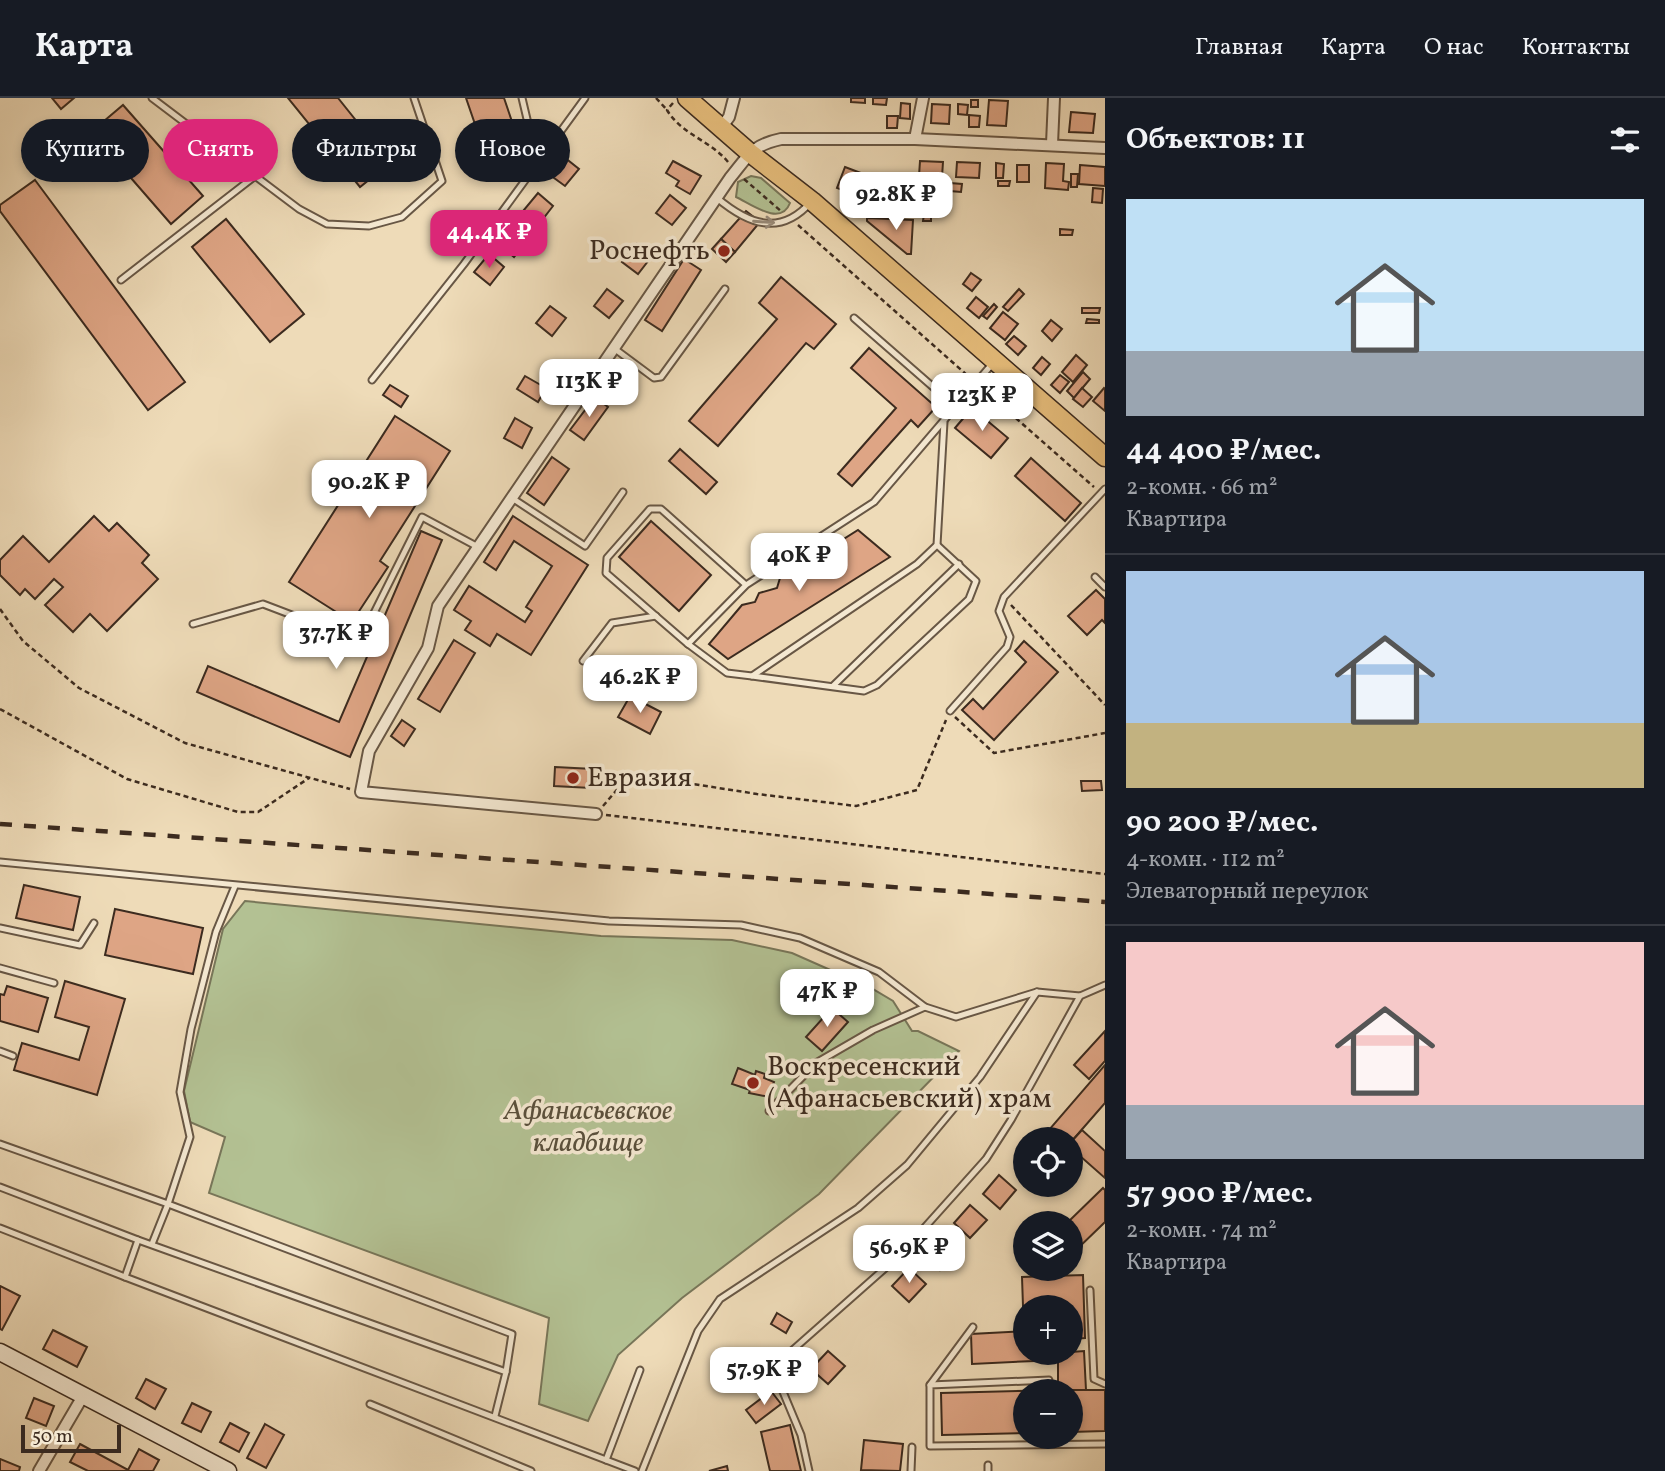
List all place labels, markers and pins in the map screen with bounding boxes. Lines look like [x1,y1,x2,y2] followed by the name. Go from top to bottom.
[831,172,961,232] pin: 92.8K ₽
[424,211,554,270] pin: 44.4K ₽
[589,232,710,271] place label: Роснефть
[716,243,732,259] marker: Роснефть
[532,360,646,419] pin: 113K ₽
[925,374,1039,433] pin: 123K ₽
[304,460,434,520] pin: 90.2K ₽
[750,533,848,593] pin: 40K ₽
[271,612,401,671] pin: 37.7K ₽
[575,656,705,715] pin: 46.2K ₽
[587,759,692,798] place label: Евразия
[565,770,581,786] marker: Евразия
[778,970,876,1029] pin: 47K ₽
[767,1048,1051,1119] place label: Воскресенский (Афанасьевский) храм
[745,1075,761,1091] marker: Воскресенский (Афанасьевский) храм
[844,1226,974,1285] pin: 56.9K ₽
[699,1348,829,1407] pin: 57.9K ₽

